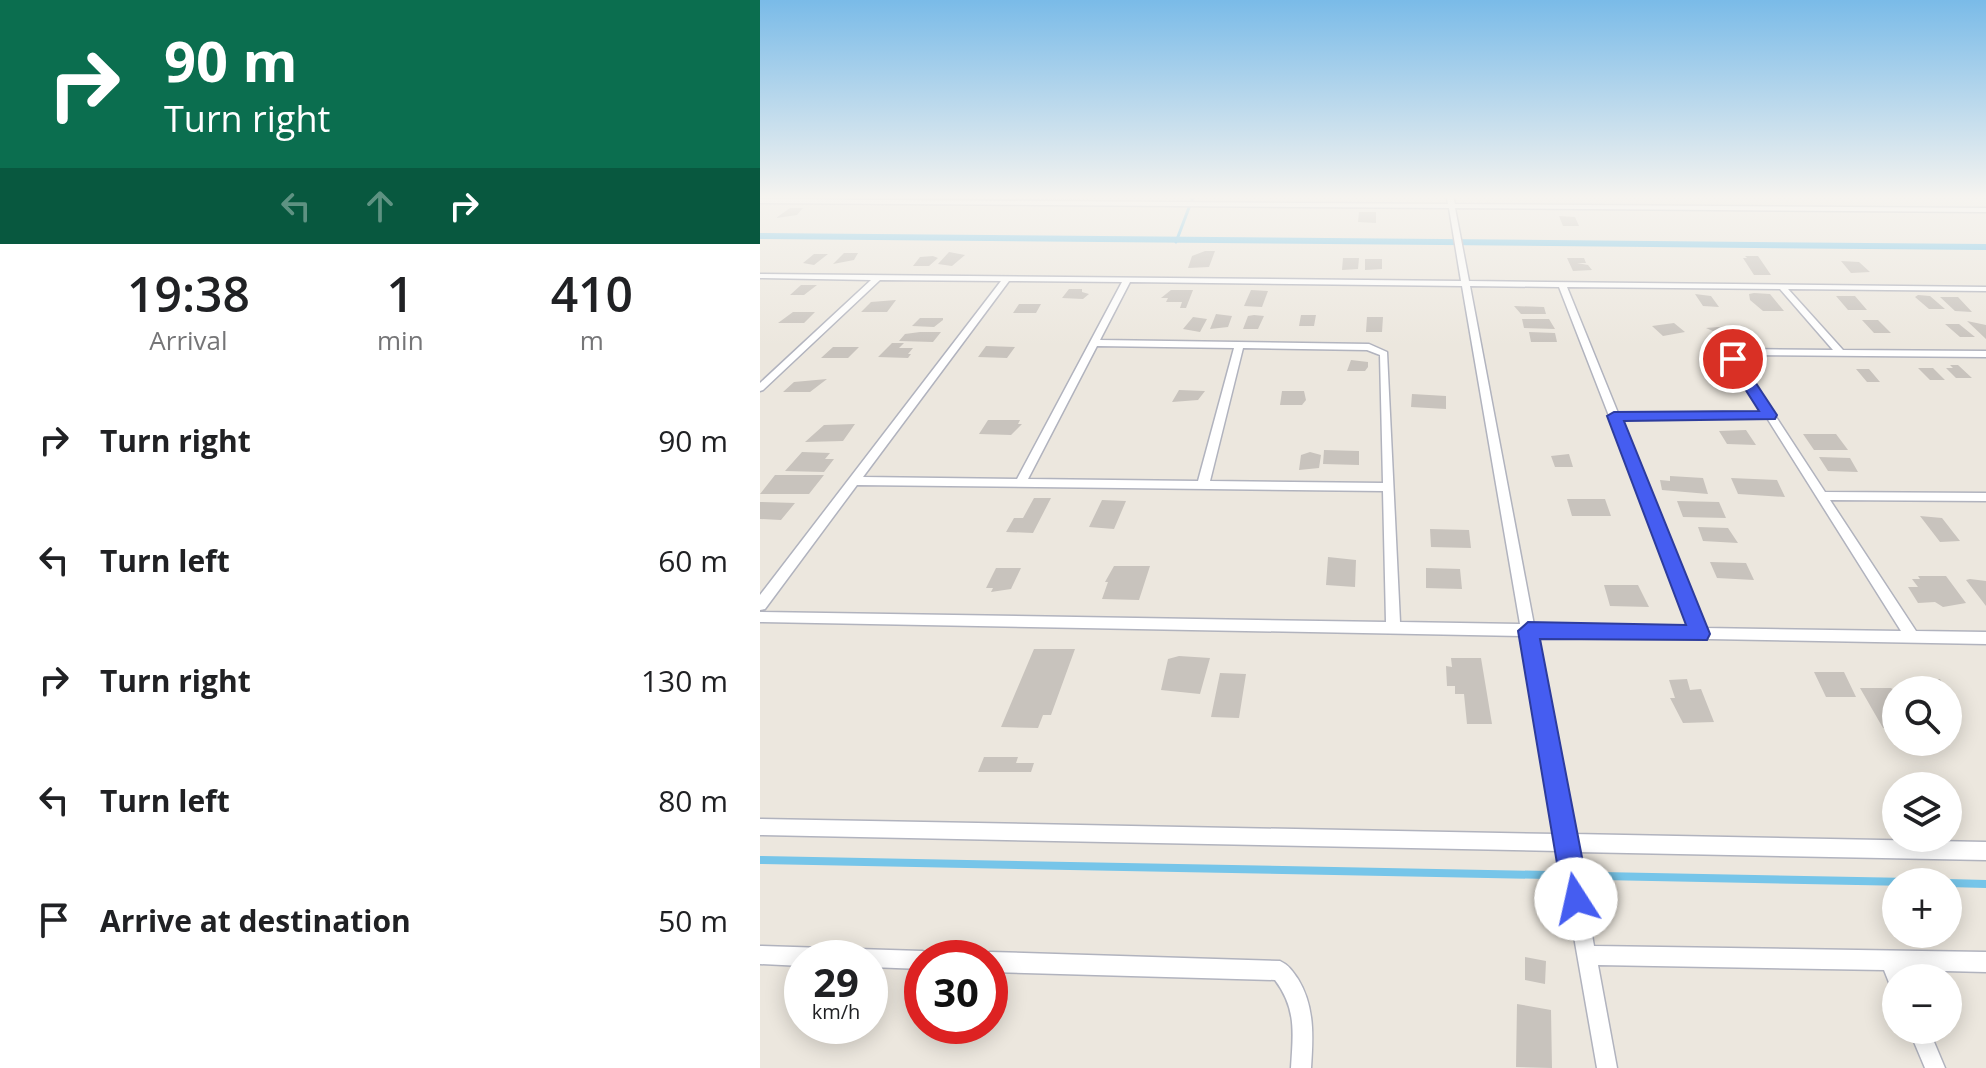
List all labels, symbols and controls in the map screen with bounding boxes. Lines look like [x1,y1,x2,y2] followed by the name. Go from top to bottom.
[164,22,298,98] text: 90 m
[32,32,136,136] icon: right
[164,94,330,143] text: Turn right
[274,184,318,228] icon: left
[358,184,402,228] icon: ahead
[442,184,486,228] icon: right
[127,261,250,326] text: 19:38
[387,261,414,326] text: 1
[551,261,633,326] text: 410
[149,322,228,358] text: Arrival
[377,322,424,358] text: min
[580,322,604,358] text: m
[1699,325,1767,393] pin
[1711,337,1755,381] icon: arrive
[32,418,76,462] icon: right
[100,420,251,461] text: Turn right
[658,420,728,461] text: 90 m
[32,538,76,582] icon: left
[100,540,230,581] text: Turn left
[658,540,728,581] text: 60 m
[32,658,76,702] icon: right
[100,660,251,701] text: Turn right
[641,660,728,701] text: 130 m
[1882,676,1962,1044] map controls
[1882,676,1962,756] button: search
[1882,772,1962,852] button: layers
[32,778,76,822] icon: left
[100,780,230,821] text: Turn left
[658,780,728,821] text: 80 m
[1534,857,1618,941] position arrow
[1882,868,1962,948] button: +
[32,898,76,942] icon: arrive
[100,900,411,941] text: Arrive at destination
[658,900,728,941] text: 50 m
[904,940,1008,1044] speed limit sign: 30
[813,954,859,1009] text: 29
[1882,964,1962,1044] button: −
[812,998,860,1025] text: km/h

